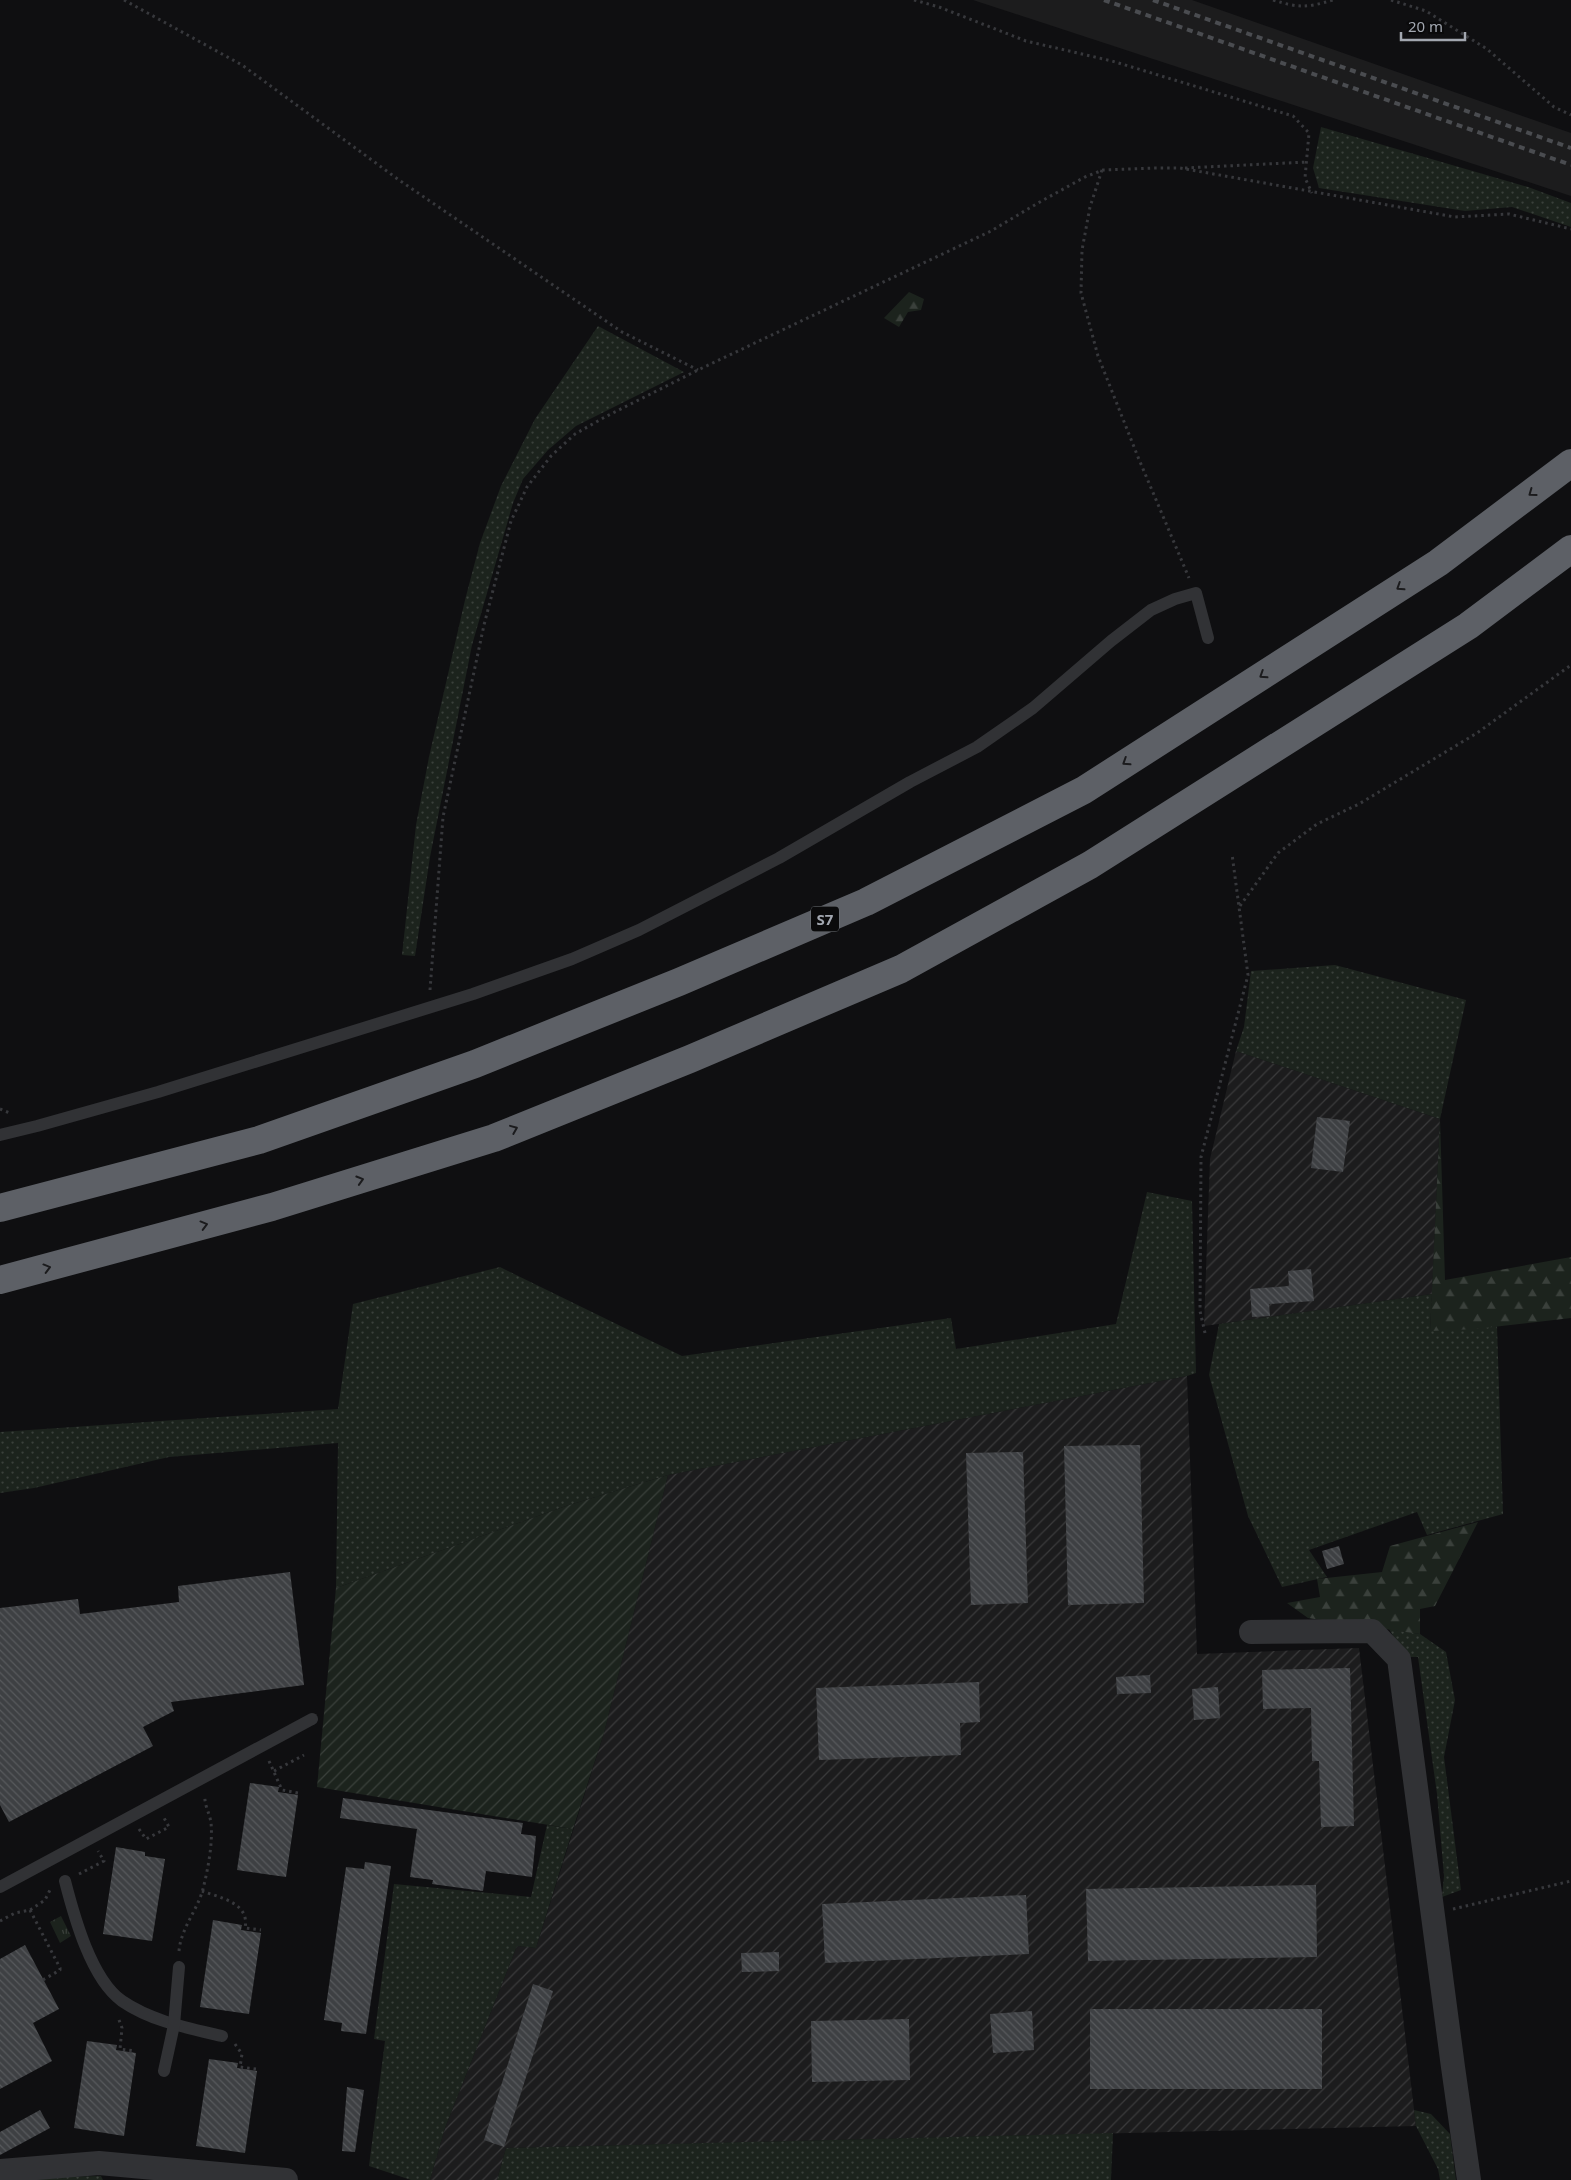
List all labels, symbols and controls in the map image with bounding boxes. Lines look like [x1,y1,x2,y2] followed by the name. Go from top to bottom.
[1401,10,1465,42] scale bar
[1408,16,1443,36] text: 20 m
[1528,487,1538,496] one-way arrow
[1396,580,1405,590] one-way arrow
[1260,668,1269,678] one-way arrow
[1123,756,1132,766] one-way arrow
[811,906,839,932] road number: S7
[510,1125,518,1135] one-way arrow
[355,1175,364,1185] one-way arrow
[199,1221,208,1231] one-way arrow
[43,1263,51,1273] one-way arrow

